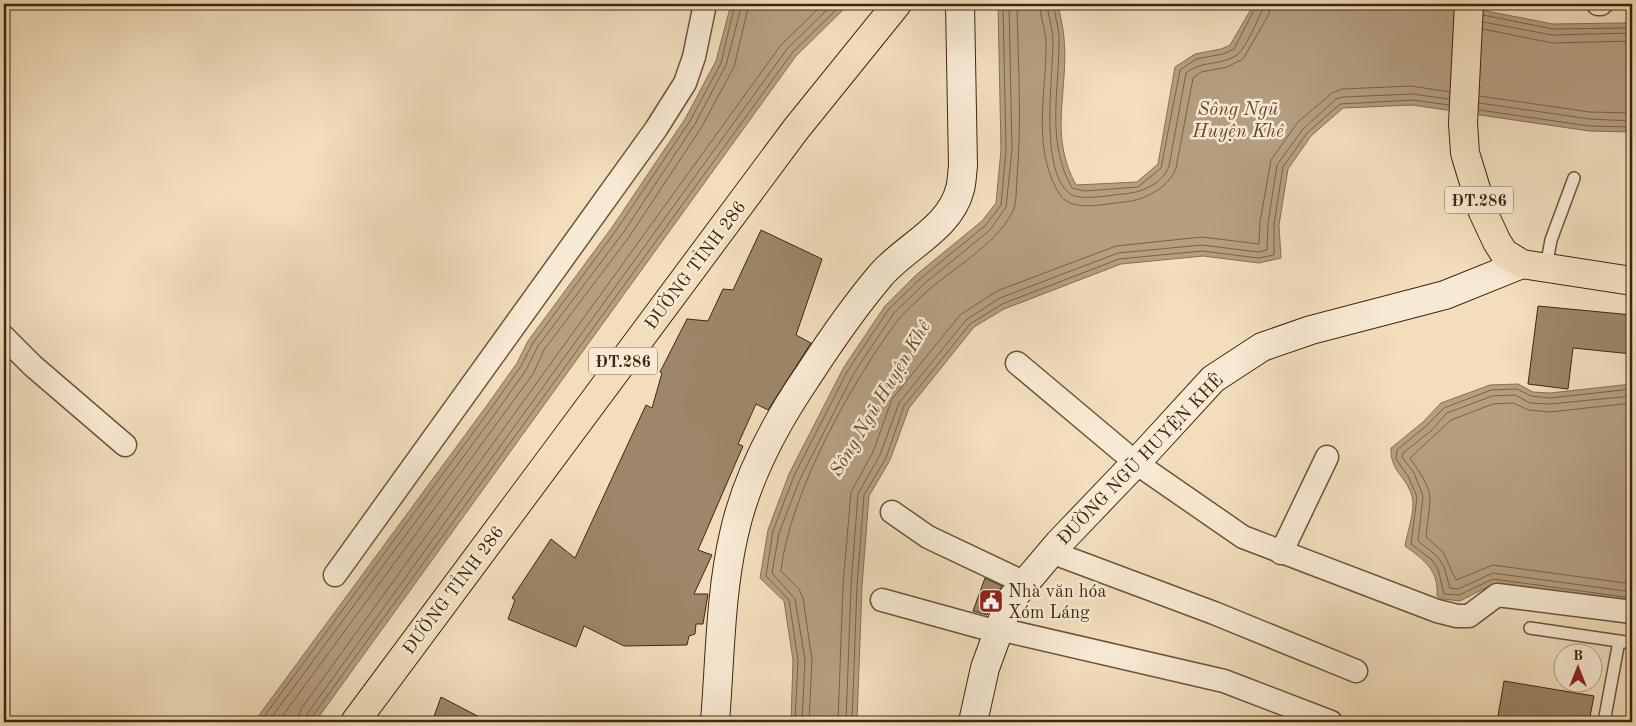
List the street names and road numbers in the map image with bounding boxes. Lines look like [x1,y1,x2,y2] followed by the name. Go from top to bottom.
[1445,186,1513,214] road number: ĐT.286
[638,195,750,333] street label: ĐƯỜNG TỈNH 286
[589,348,657,374] road number: ĐT.286
[1051,367,1227,549] street label: ĐƯỜNG NGŨ HUYỆN KHÊ
[396,520,508,658] street label: ĐƯỜNG TỈNH 286

